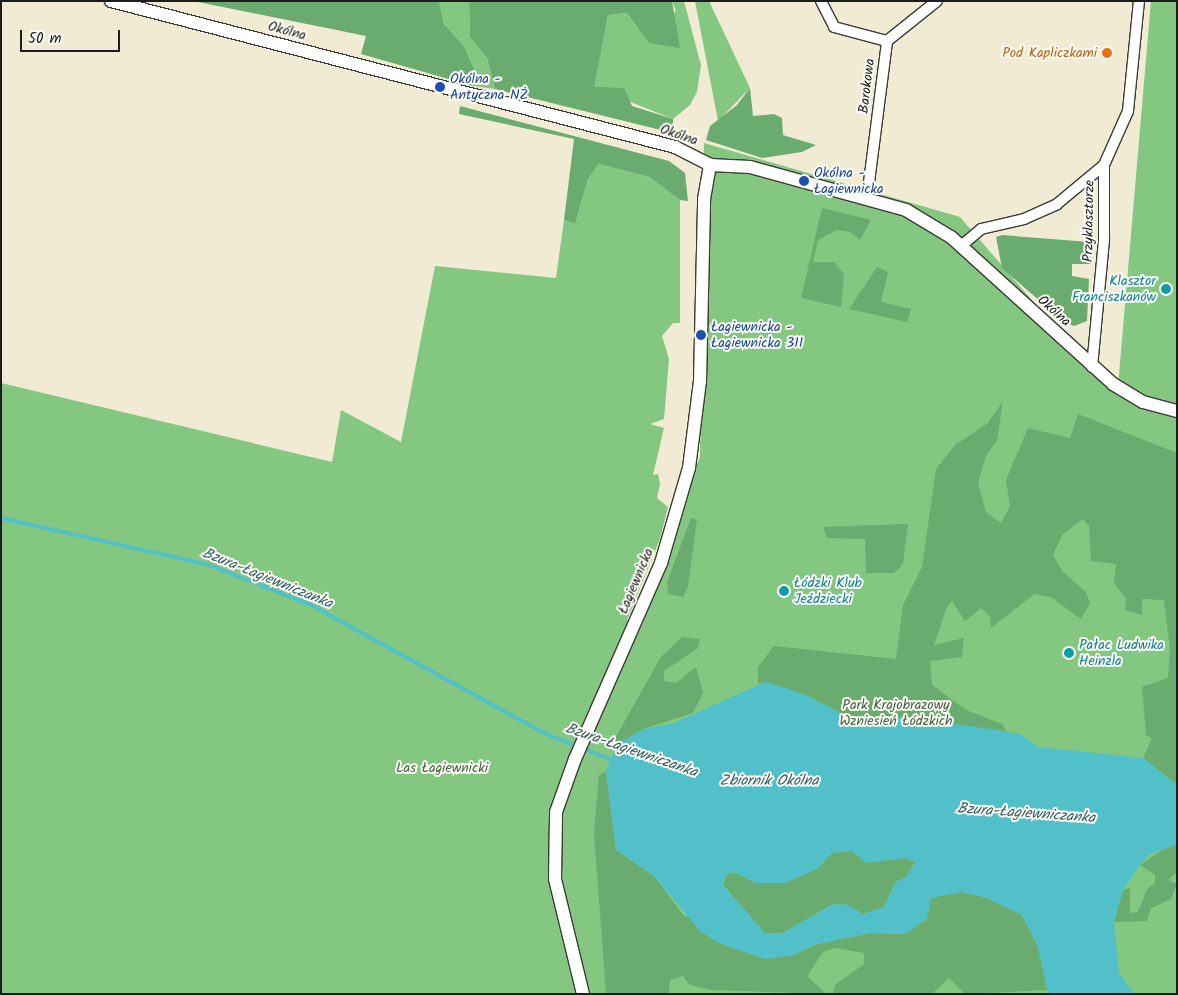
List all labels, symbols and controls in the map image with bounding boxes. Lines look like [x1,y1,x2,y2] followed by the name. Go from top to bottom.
[266,18,308,44] street label: Okólna
[22,20,122,52] scale bar
[28,27,62,51] text: 50 m
[1002,45,1097,61] place label: Pod Kapliczkami
[1101,47,1113,59] marker: Pod Kapliczkami
[855,58,879,114] street label: Barokowa
[450,71,528,104] place label: Okólna - Antyczna NŻ
[434,81,446,93] marker: Okólna - Antyczna NŻ
[658,121,700,149] street label: Okólna
[814,165,884,198] place label: Okólna - Łagiewnicka
[798,175,810,187] marker: Okólna - Łagiewnicka
[1080,180,1098,262] street label: Przyklasztorze
[1072,273,1156,306] place label: Klasztor Franciszkanów
[1160,283,1172,295] marker: Klasztor Franciszkanów
[1034,292,1074,330] street label: Okólna
[711,319,803,352] place label: Łagiewnicka - Łagiewnicka 311
[695,329,707,341] marker: Łagiewnicka - Łagiewnicka 311
[199,545,335,613] water label: Bzura-Łagiewniczanka
[615,546,657,616] street label: Łagiewnicka
[794,575,862,608] place label: Łódzki Klub Jeździecki
[778,585,790,597] marker: Łódzki Klub Jeździecki
[1079,637,1164,670] place label: Pałac Ludwika Heinzla
[1063,647,1075,659] marker: Pałac Ludwika Heinzla
[839,697,953,730] park label: Park Krajobrazowy Wzniesień Łódzkich
[563,720,699,782] water label: Bzura-Łagiewniczanka
[396,760,488,776] park label: Las Łagiewnicki
[720,773,818,791] water label: Zbiornik Okólna
[956,800,1096,828] water label: Bzura-Łagiewniczanka

